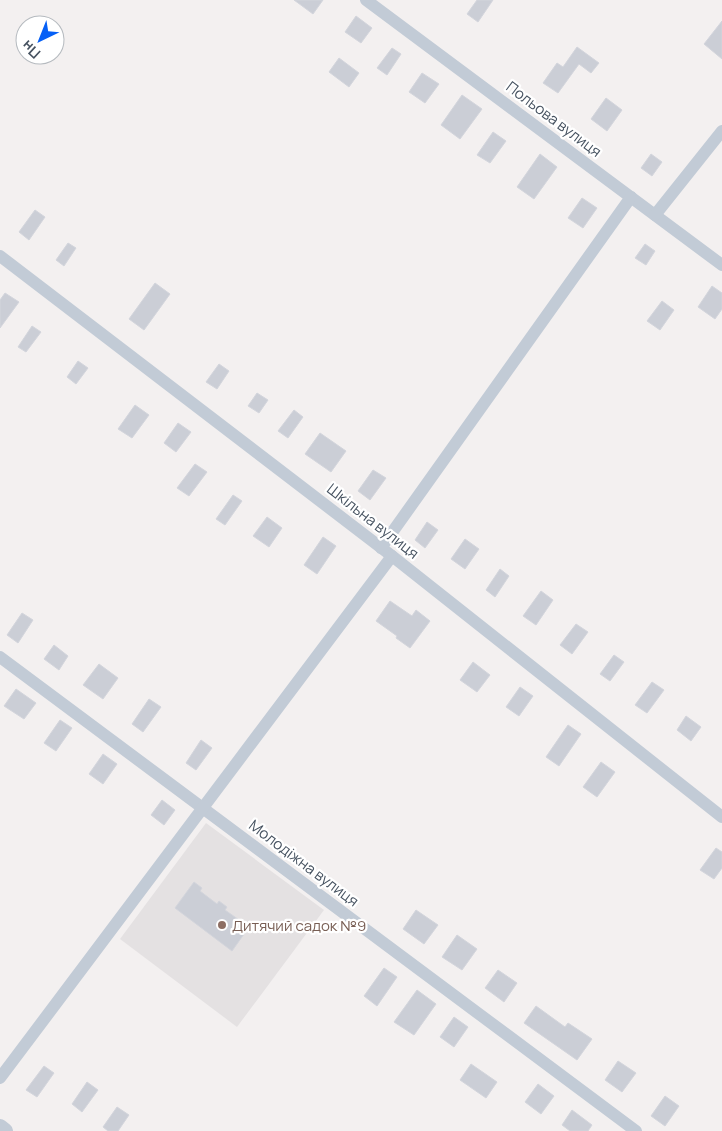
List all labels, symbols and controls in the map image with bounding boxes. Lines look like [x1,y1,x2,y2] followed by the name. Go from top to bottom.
[15,15,65,65] north arrow
[17,36,44,63] text: Пн
[502,76,606,162] street label: Польова вулиця
[323,478,423,564] street label: Шкільна вулиця
[245,815,363,911] street label: Молодіжна вулиця
[232,915,366,936] place label: Дитячий садок №9
[216,919,228,931] marker: Дитячий садок №9

